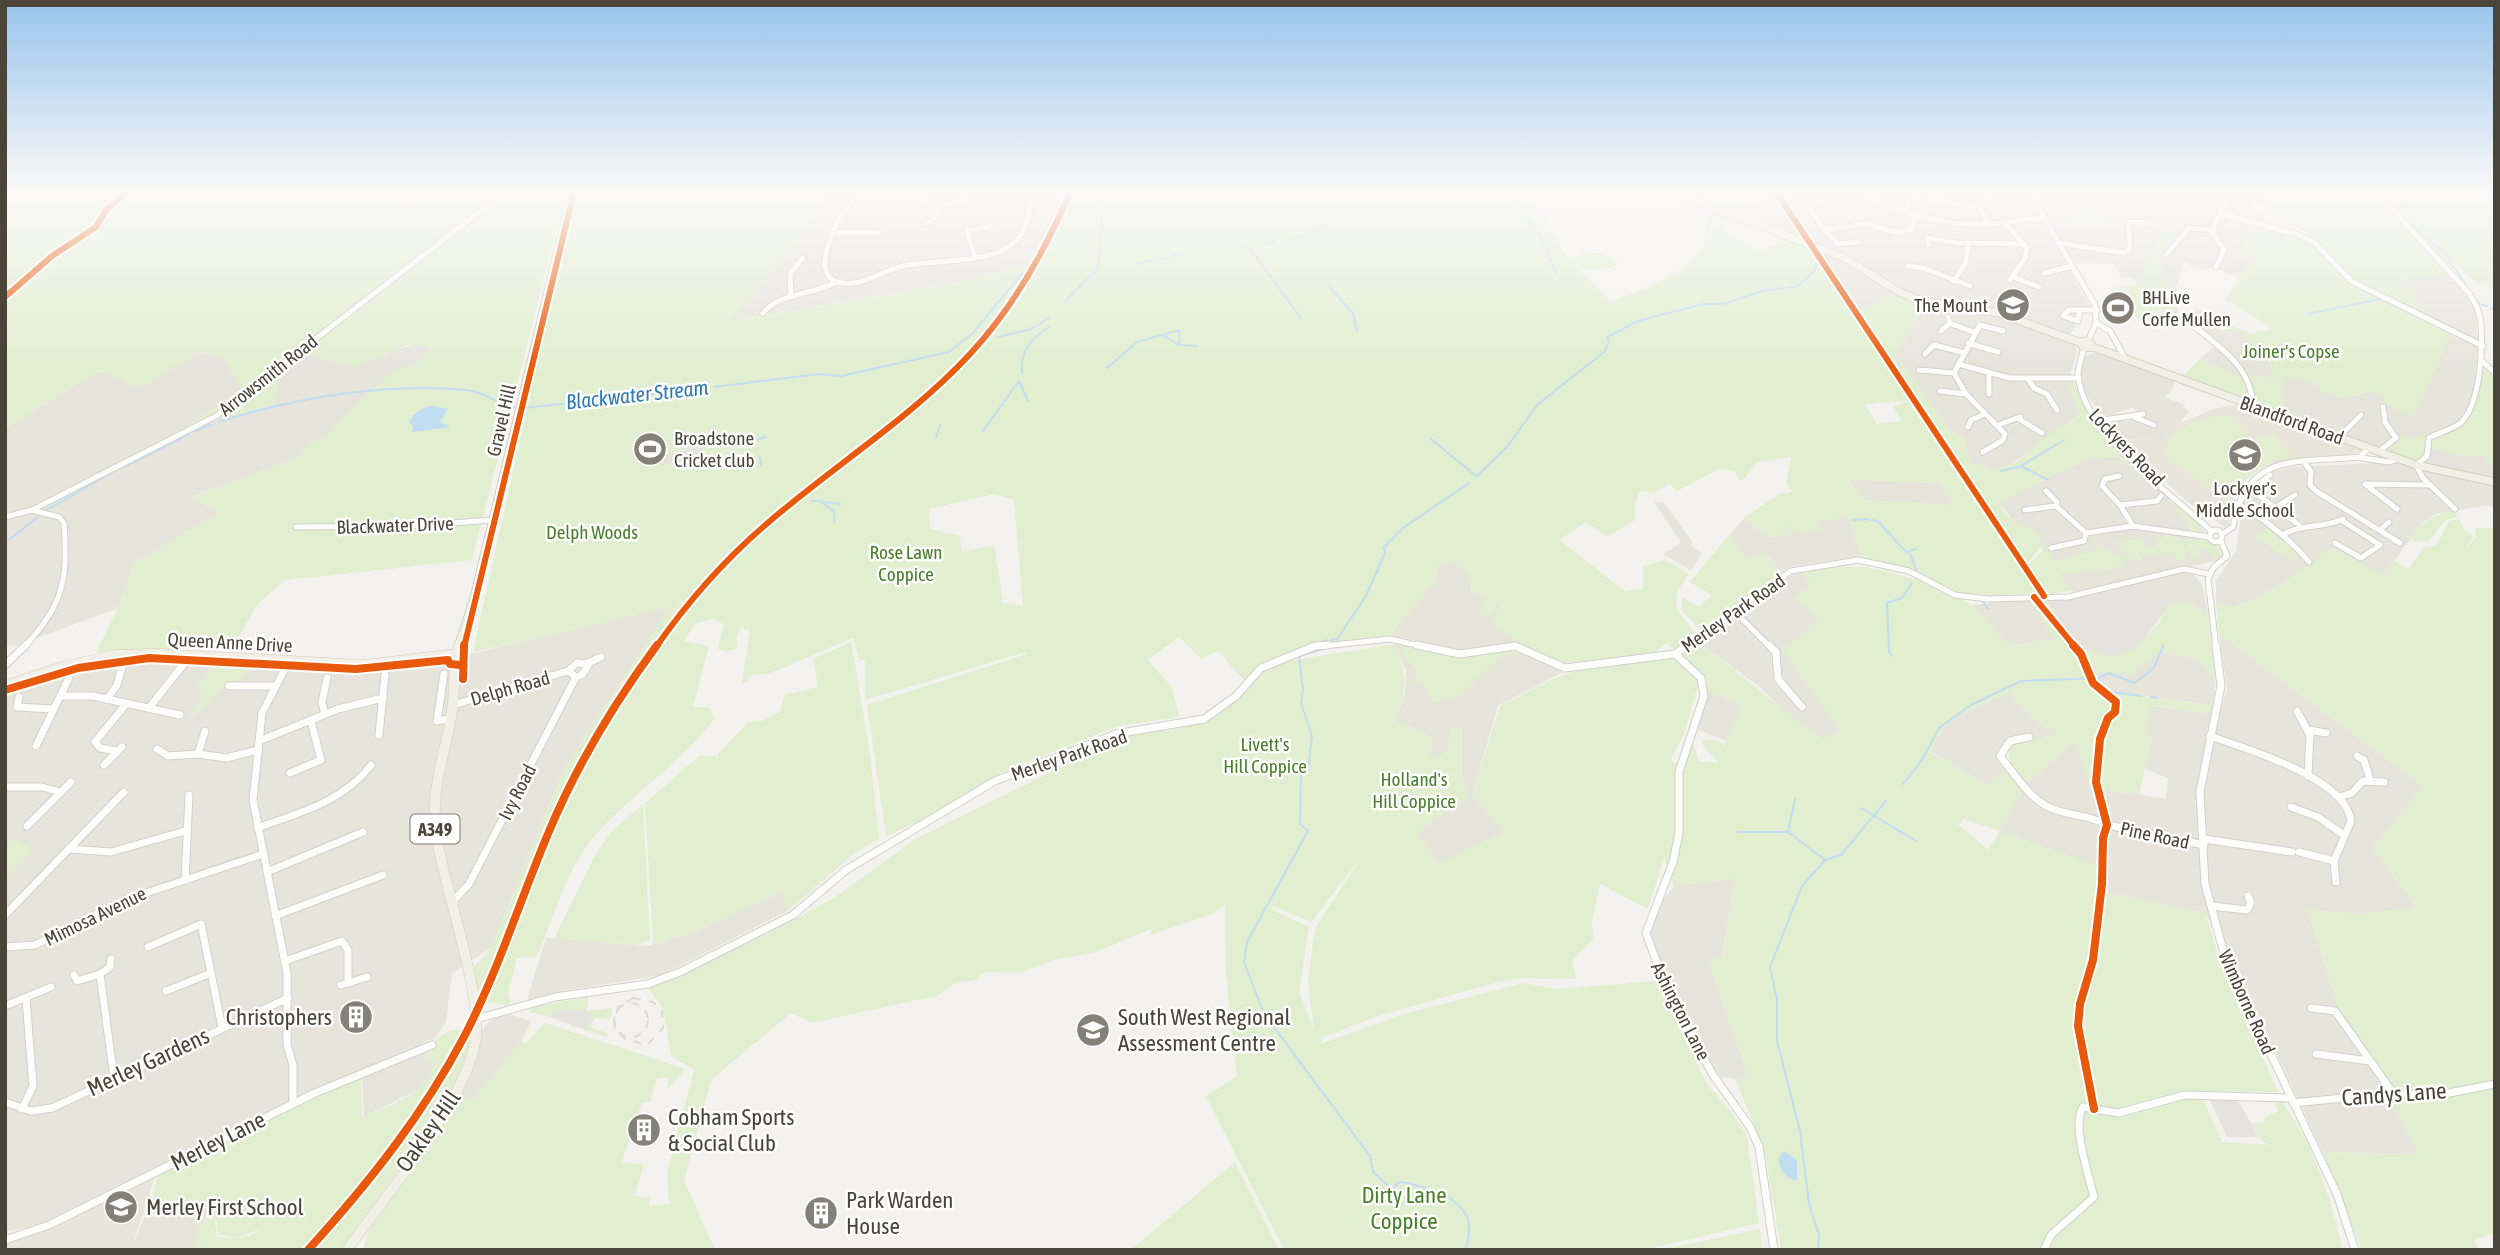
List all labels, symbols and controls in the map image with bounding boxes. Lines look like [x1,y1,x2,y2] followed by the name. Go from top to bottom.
[1994,286,2032,324] school or university icon: The Mount
[2142,286,2231,330] place label: BHLive Corfe Mullen
[2099,289,2137,327] sports icon: BHLive Corfe Mullen
[1914,294,1988,316] place label: The Mount
[214,330,322,420] street label: Arrowsmith Road
[2242,340,2340,362] park label: Joiner's Copse
[565,375,709,413] water label: Blackwater Stream
[482,382,520,458] street label: Gravel Hill
[2237,391,2347,449] street label: Blandford Road
[2085,404,2169,490] street label: Lockyers Road
[674,427,754,471] place label: Broadstone Cricket club
[631,430,669,468] sports icon: Broadstone Cricket club
[2226,436,2264,474] school or university icon: Lockyer's Middle School
[2196,477,2294,521] place label: Lockyer's Middle School
[336,512,454,538] street label: Blackwater Drive
[546,521,638,543] park label: Delph Woods
[869,541,943,585] park label: Rose Lawn Coppice
[1677,569,1789,657] street label: Merley Park Road
[167,628,293,656] street label: Queen Anne Drive
[468,666,552,710] street label: Delph Road
[1008,725,1130,785] street label: Merley Park Road
[1223,733,1307,777] park label: Livett's Hill Coppice
[494,761,540,823] street label: Ivy Road
[1372,768,1456,812] park label: Holland's Hill Coppice
[410,814,460,844] road number: A349
[2118,817,2192,853] street label: Pine Road
[41,882,149,950] street label: Mimosa Avenue
[2214,946,2280,1058] street label: Wimborne Road
[1647,958,1715,1064] street label: Ashington Lane
[337,998,375,1036] building icon: Christophers
[226,1004,332,1030] place label: Christophers
[1118,1004,1291,1056] place label: South West Regional Assessment Centre
[1074,1011,1112,1049] school or university icon: South West Regional Assessment Centre
[83,1022,213,1102] street label: Merley Gardens
[2341,1077,2447,1111] street label: Candys Lane
[390,1085,466,1177] street label: Oakley Hill
[668,1104,794,1156] place label: Cobham Sports & Social Club
[166,1106,270,1176] street label: Merley Lane
[625,1111,663,1149] building icon: Cobham Sports & Social Club
[1361,1182,1447,1234] park label: Dirty Lane Coppice
[846,1187,954,1239] place label: Park Warden House
[102,1188,140,1226] school or university icon: Merley First School
[146,1194,304,1220] place label: Merley First School
[802,1194,840,1232] building icon: Park Warden House

